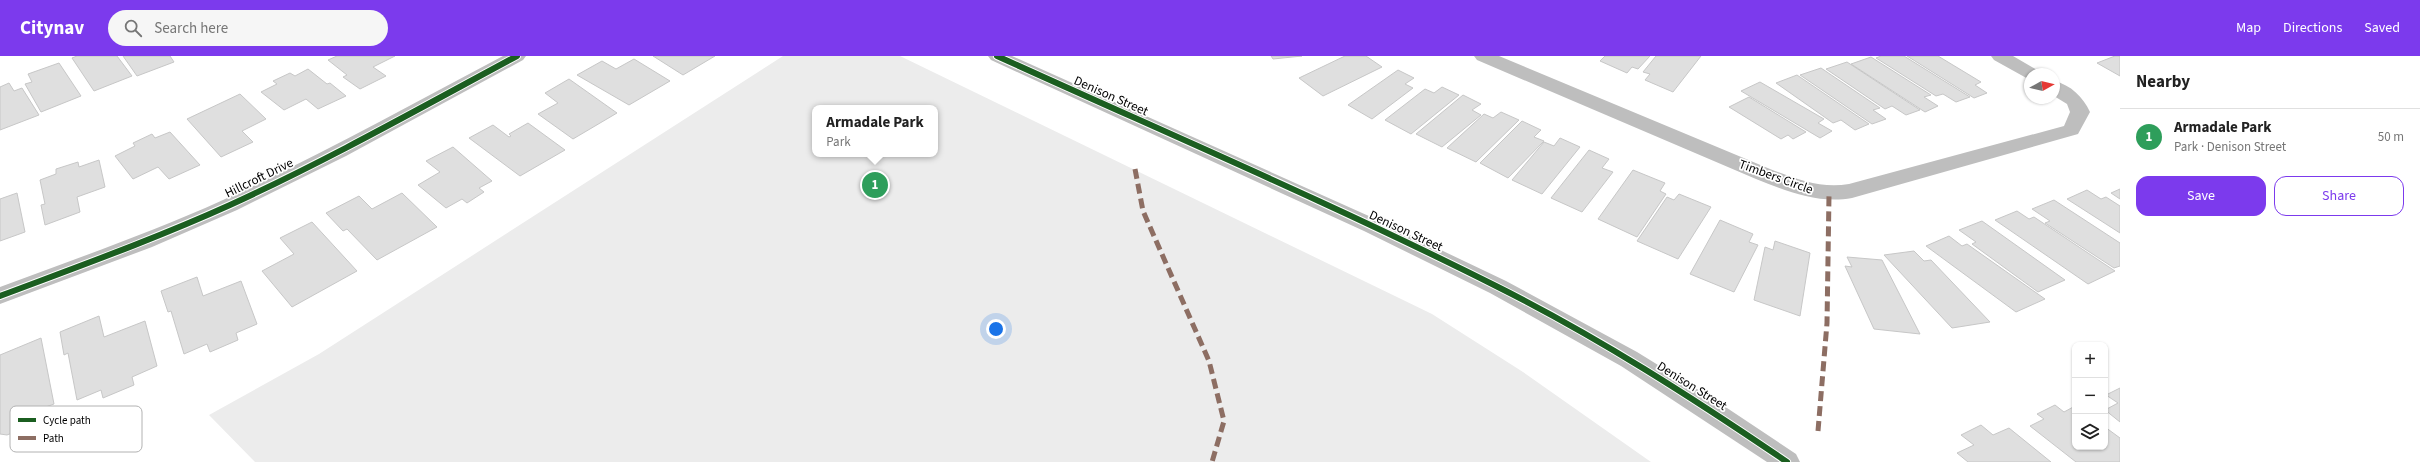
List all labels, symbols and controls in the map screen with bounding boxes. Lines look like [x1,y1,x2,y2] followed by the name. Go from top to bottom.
[108,10,388,46] search box
[20,15,84,42] text: Citynav
[122,17,144,39] icon: search
[154,18,228,39] text: Search here
[2236,18,2261,38] text: Map
[2283,18,2342,38] text: Directions
[2364,18,2400,38] text: Saved
[2024,68,2060,104] north arrow
[2136,70,2190,94] text: Nearby
[1071,72,1152,121] street label: Denison Street
[812,105,938,157] popup
[826,112,924,133] text: Armadale Park
[2174,117,2271,138] text: Armadale Park
[2146,128,2152,146] text: 1
[2378,128,2404,146] text: 50 m
[826,133,851,151] text: Park
[2174,138,2286,156] text: Park · Denison Street
[222,154,296,202] street label: Hillcroft Drive
[1736,155,1816,199] street label: Timbers Circle
[862,170,888,200] pin: 1
[2136,176,2266,216] button: Save
[2274,176,2404,216] button: Share
[1366,206,1446,256] street label: Denison Street
[986,319,1006,339] your location
[2072,342,2108,450] map controls
[2072,342,2108,378] button: +
[1654,357,1731,415] street label: Denison Street
[2072,378,2108,414] button: −
[10,406,142,452] legend
[43,413,91,428] text: Cycle path
[2072,414,2108,450] button: layers
[43,431,64,446] text: Path

